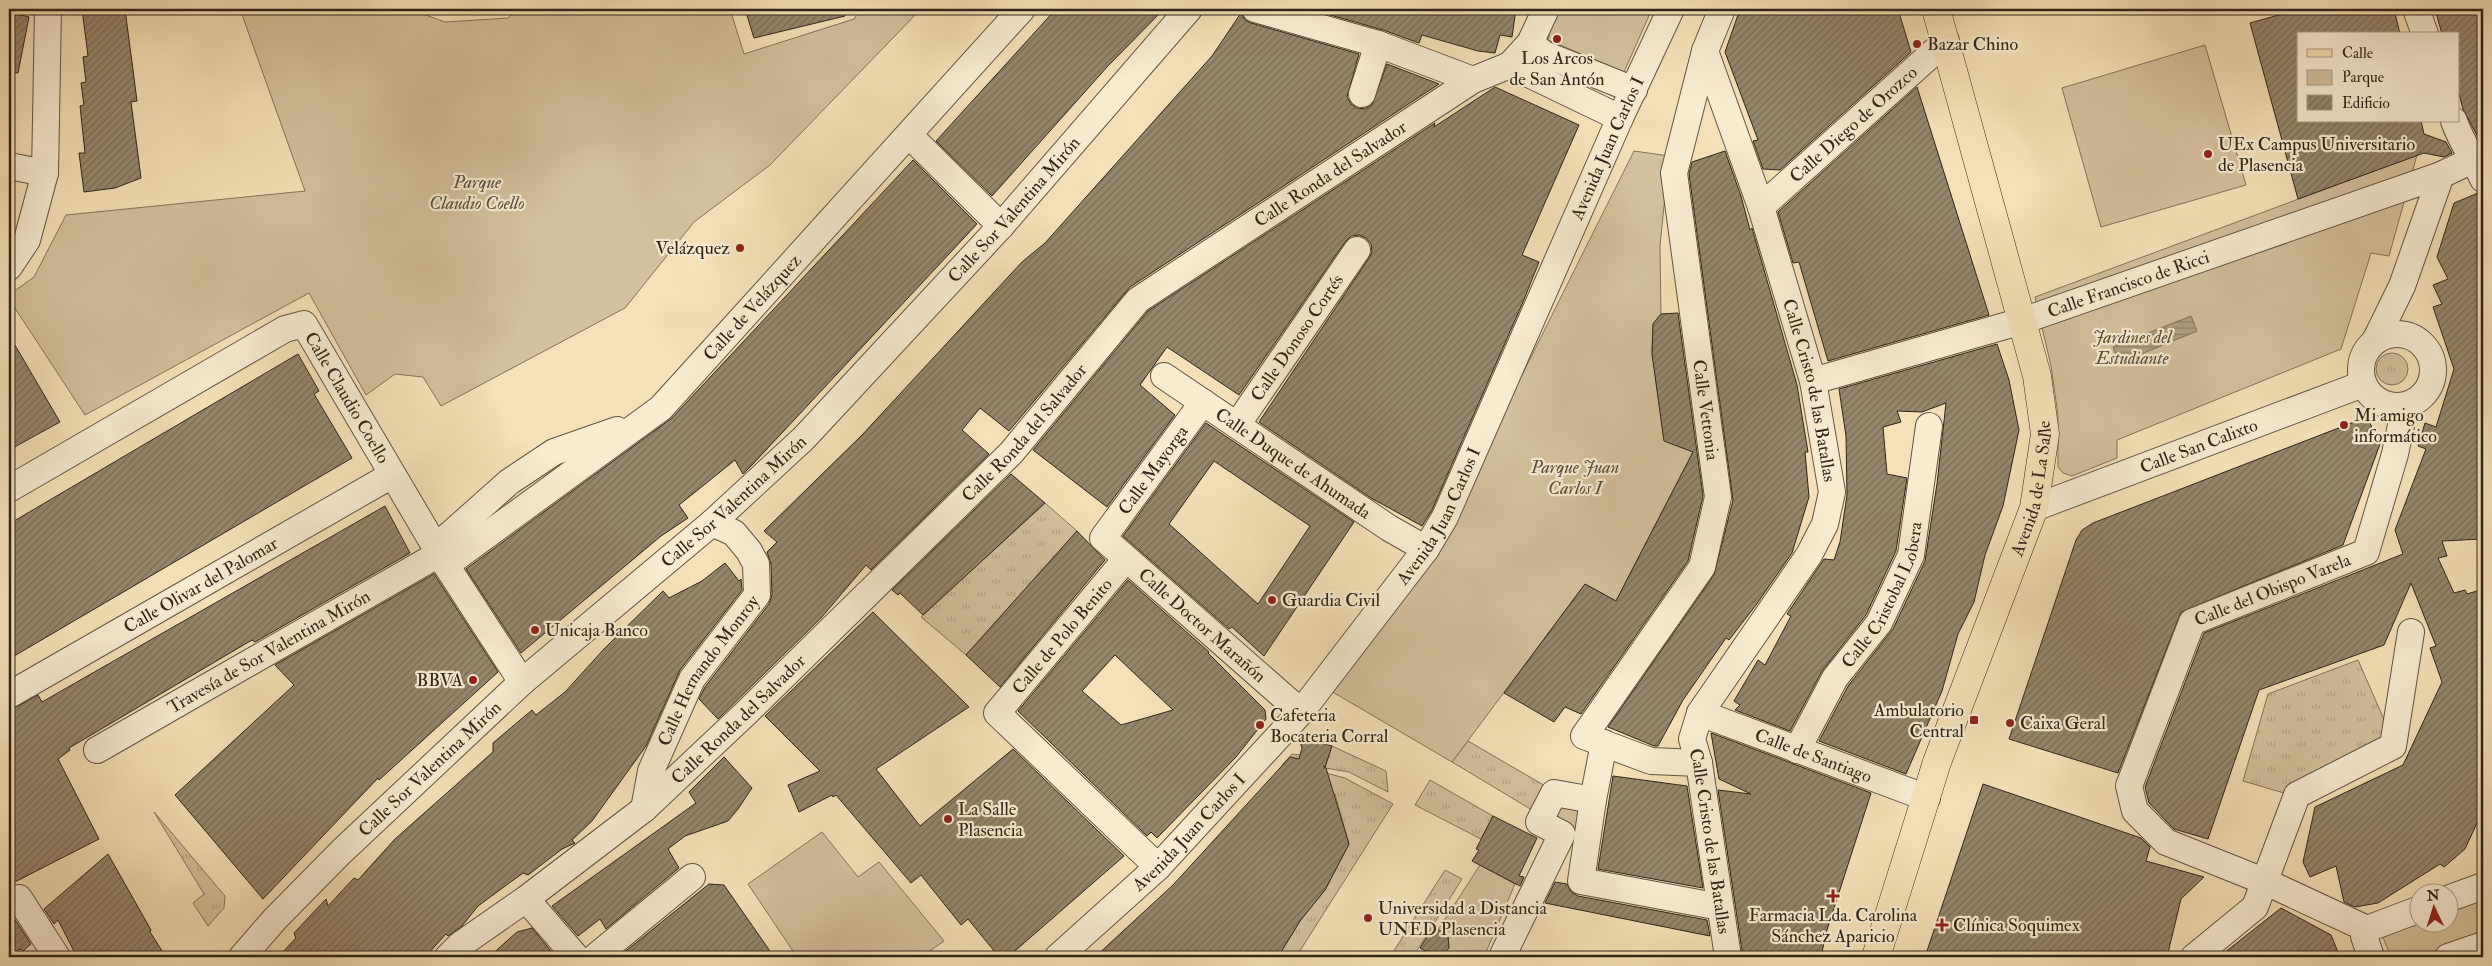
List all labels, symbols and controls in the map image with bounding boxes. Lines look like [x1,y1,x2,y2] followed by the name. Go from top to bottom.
[2297,32,2460,122] legend
[1551,33,1563,45] marker: Los Arcos de San Antón
[1927,33,2018,56] place label: Bazar Chino
[1911,38,1923,50] marker: Bazar Chino
[2342,44,2373,63] text: Calle
[1510,47,1604,91] place label: Los Arcos de San Antón
[1785,61,1923,188] street label: Calle Diego de Orozco
[2342,68,2384,87] text: Parque
[1565,73,1650,224] street label: Avenida Juan Carlos I
[2342,94,2390,113] text: Edificio
[1250,116,1411,233] street label: Calle Ronda del Salvador
[943,132,1085,288] street label: Calle Sor Valentina Mirón
[2218,133,2416,177] place label: UEx Campus Universitario de Plasencia
[2202,148,2214,160] marker: UEx Campus Universitario de Plasencia
[429,171,525,215] park label: Parque Claudio Coello
[656,237,730,260] place label: Velázquez
[734,242,746,254] marker: Velázquez
[2044,246,2213,323] street label: Calle Francisco de Ricci
[698,249,807,366] street label: Calle de Velázquez
[1246,270,1349,406] street label: Calle Donoso Cortés
[1777,296,1841,484] street label: Calle Cristo de las Batallas
[2092,326,2173,370] park label: Jardines del Estudiante
[299,328,395,468] street label: Calle Claudio Coello
[1687,358,1724,463] street label: Calle Vettonia
[957,359,1092,507] street label: Calle Ronda del Salvador
[1211,403,1376,525] street label: Calle Duque de Ahumada
[2354,404,2437,448] place label: Mi amigo informático
[2137,414,2261,479] street label: Calle San Calixto
[2005,419,2057,560] street label: Avenida de La Salle
[2338,419,2350,431] marker: Mi amigo informático
[1113,421,1194,519] street label: Calle Mayorga
[656,430,812,573] street label: Calle Sor Valentina Mirón
[1391,444,1486,591] street label: Avenida Juan Carlos I
[1530,456,1619,500] park label: Parque Juan Carlos I
[1836,520,1928,673] street label: Calle Cristobal Lobera
[120,532,282,639] street label: Calle Olivar del Palomar
[2191,548,2355,632] street label: Calle del Obispo Varela
[1133,563,1271,688] street label: Calle Doctor Marañón
[1007,573,1118,699] street label: Calle de Polo Benito
[164,585,374,719] street label: Travesía de Sor Valentina Mirón
[1282,589,1381,612] place label: Guardia Civil
[653,590,765,750] street label: Calle Hernando Monroy
[1266,594,1278,606] marker: Guardia Civil
[545,619,648,642] place label: Unicaja Banco
[529,624,541,636] marker: Unicaja Banco
[666,650,811,789] street label: Calle Ronda del Salvador
[417,669,464,692] place label: BBVA
[467,674,479,686] marker: BBVA
[354,696,506,842] street label: Calle Sor Valentina Mirón
[1873,699,1964,743] place label: Ambulatorio Central
[1270,704,1389,748] place label: Cafeteria Bocateria Corral
[2020,712,2106,735] place label: Caixa Geral
[1968,714,1980,726] marker: Ambulatorio Central
[2004,717,2016,729] marker: Caixa Geral
[1254,719,1266,731] marker: Cafeteria Bocateria Corral
[1751,723,1875,788] street label: Calle de Santiago
[1683,746,1735,936] street label: Calle Cristo de las Batallas
[1127,769,1251,897] street label: Avenida Juan Carlos I
[958,798,1024,842] place label: La Salle Plasencia
[942,813,954,825] marker: La Salle Plasencia
[2410,884,2460,934] north arrow
[2425,887,2440,905] text: N
[1827,890,1839,902] marker: Farmacia Lda. Carolina Sánchez Aparicio
[1378,897,1548,941] place label: Universidad a Distancia UNED Plasencia
[1749,904,1918,948] place label: Farmacia Lda. Carolina Sánchez Aparicio
[1362,912,1374,924] marker: Universidad a Distancia UNED Plasencia
[1953,914,2080,937] place label: Clínica Soquimex
[1935,918,1949,932] marker: Clínica Soquimex

